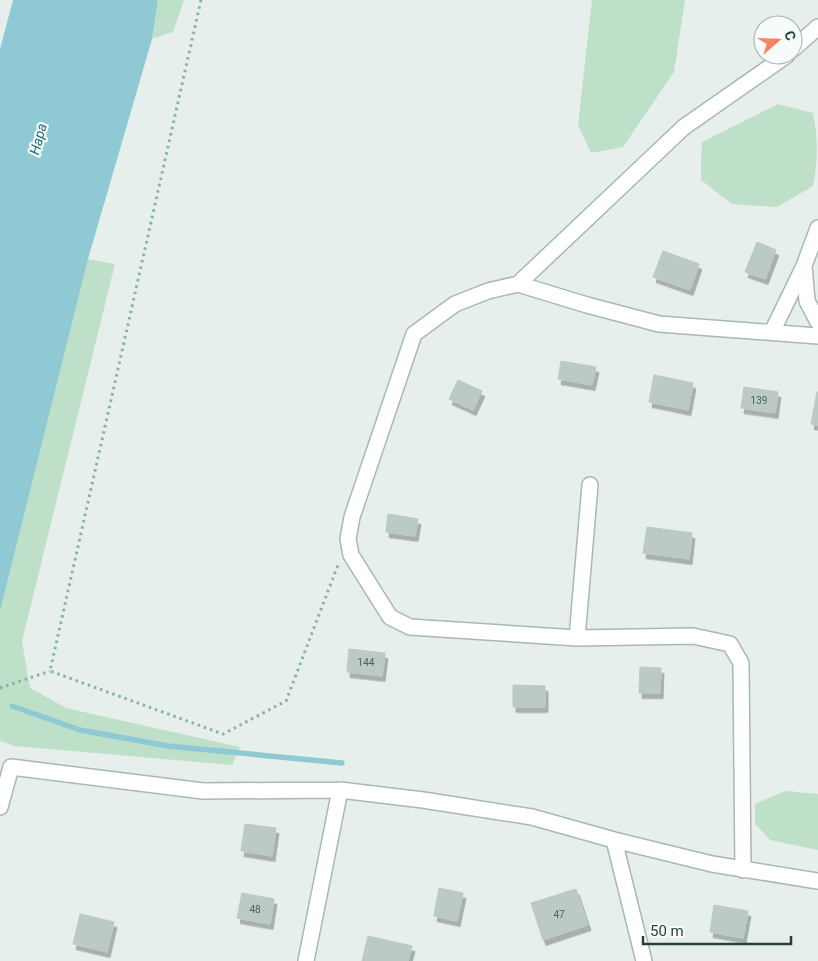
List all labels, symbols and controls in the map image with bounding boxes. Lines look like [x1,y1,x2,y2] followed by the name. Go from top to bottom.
[753,15,803,65] north arrow
[781,29,799,43] text: С
[26,121,50,157] water label: Нара
[751,395,767,406] house number: 139
[358,657,375,668] house number: 144
[249,904,261,915] house number: 48
[553,909,565,920] house number: 47
[643,914,790,946] scale bar
[650,922,684,940] text: 50 m

